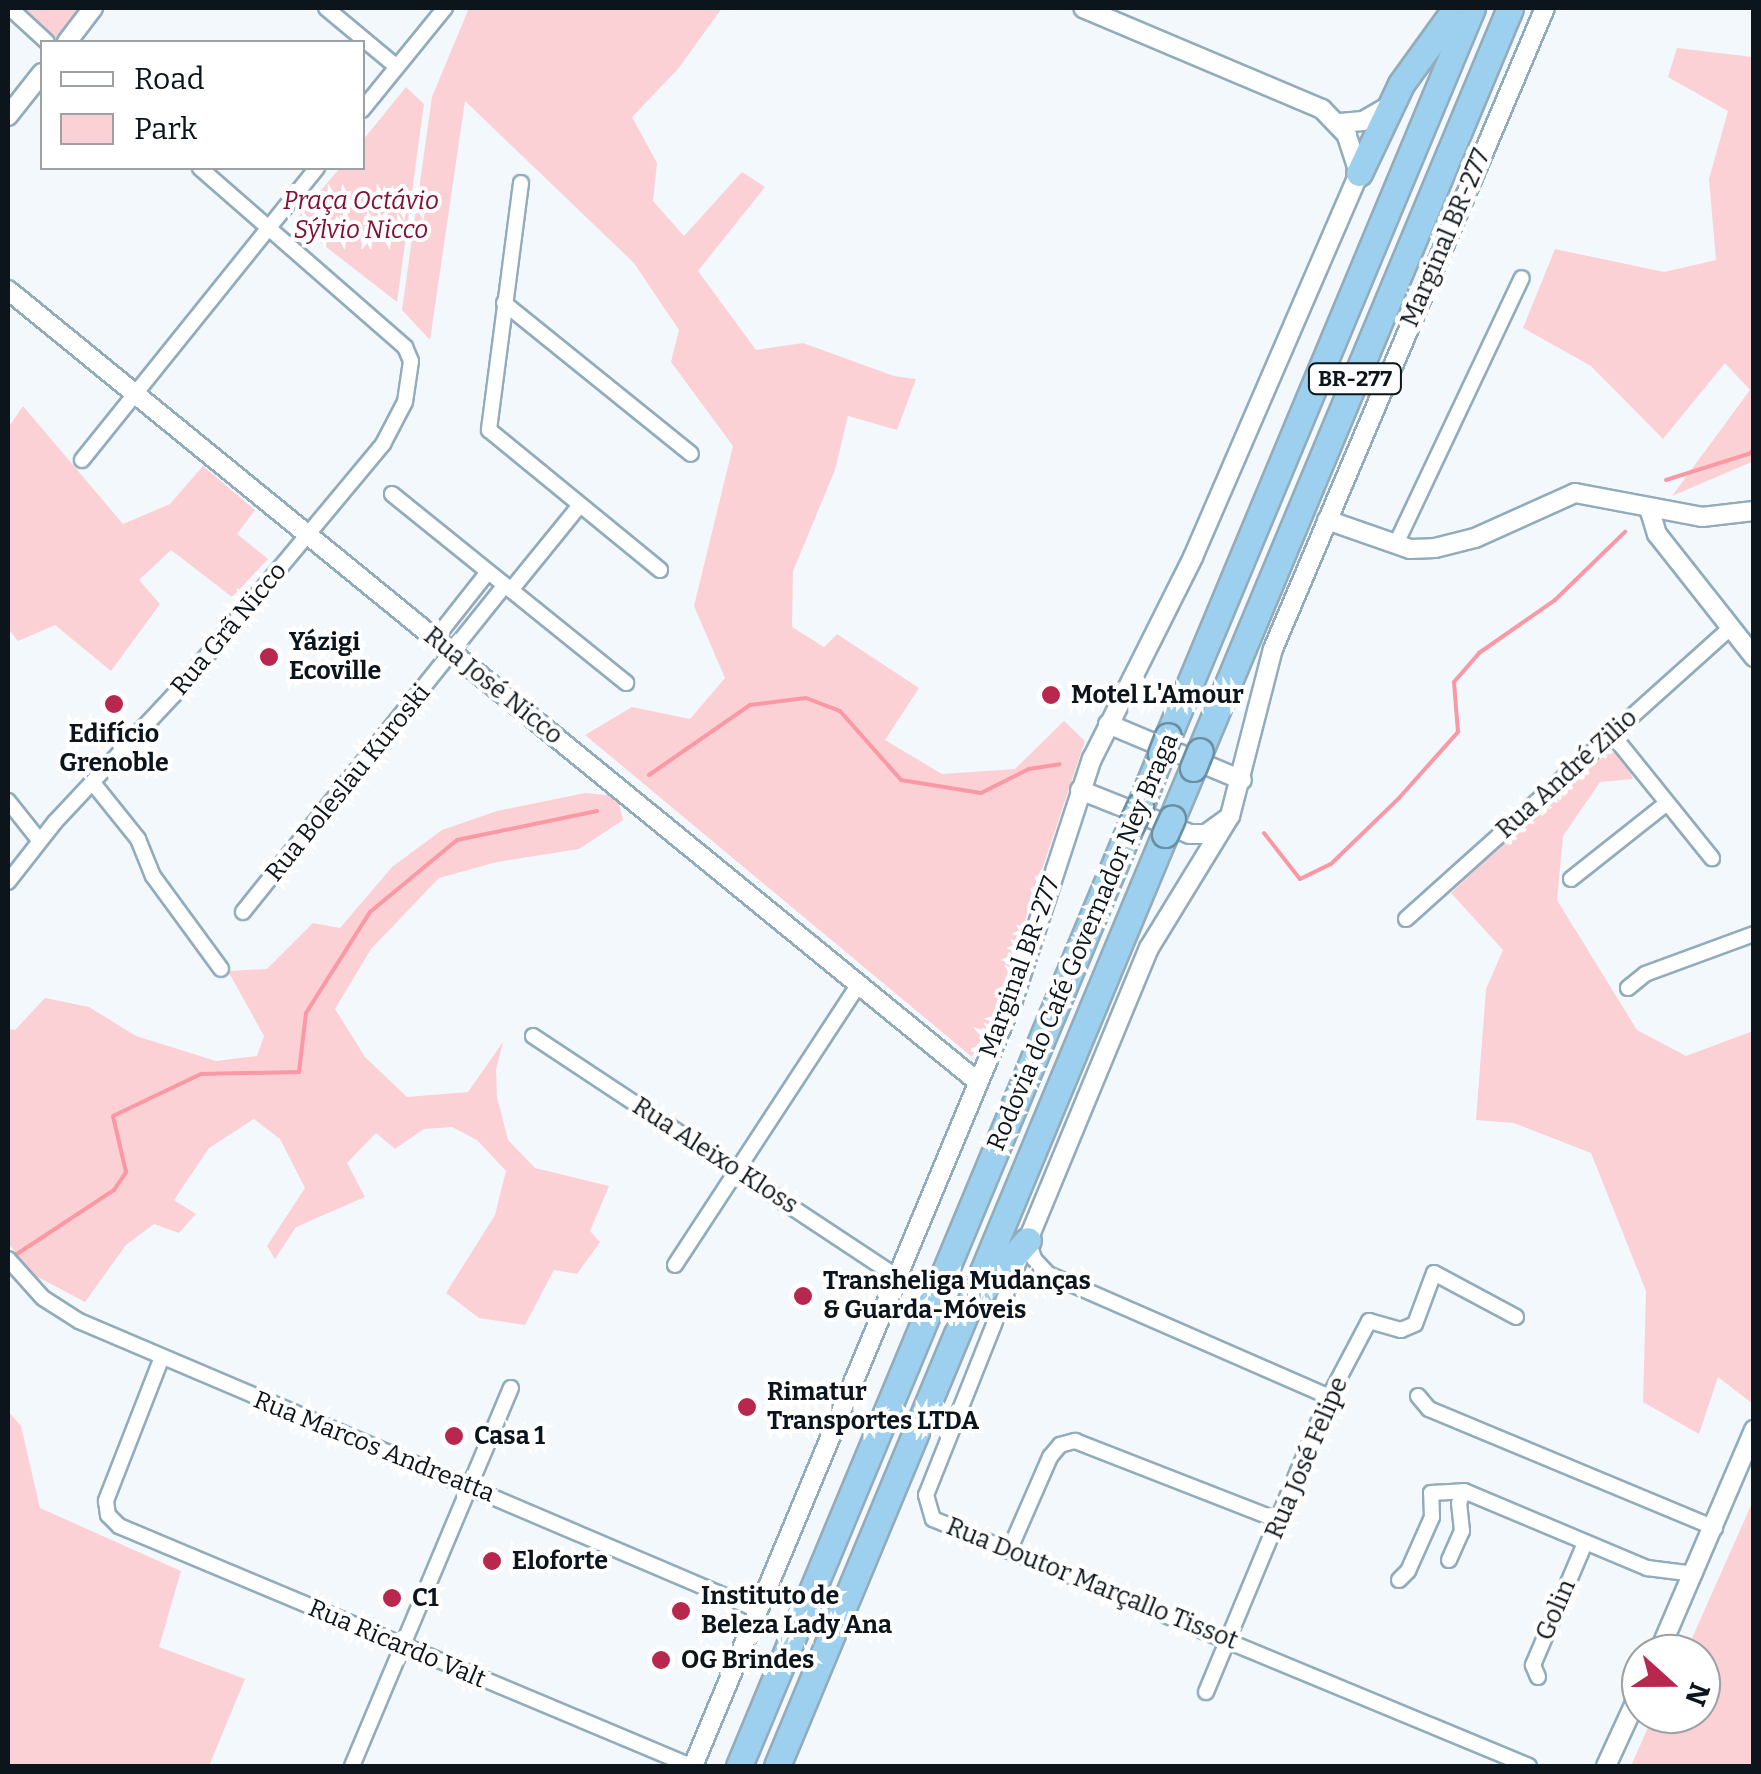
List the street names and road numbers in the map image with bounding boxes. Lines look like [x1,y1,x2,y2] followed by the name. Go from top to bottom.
[1395,145,1497,331] street label: Marginal BR-277
[1308,362,1402,396] road number: BR-277
[165,557,293,701] street label: Rua Grã Nicco
[418,621,568,751] street label: Rua José Nicco
[259,678,437,888] street label: Rua Boleslau Kuroski
[1490,703,1644,845] street label: Rua André Zilio
[981,729,1185,1155] street label: Rodovia do Café Governador Ney Braga
[973,872,1067,1062] street label: Marginal BR-277
[627,1091,803,1221] street label: Rua Aleixo Kloss
[1259,1373,1355,1543] street label: Rua José Felipe
[249,1385,499,1509] street label: Rua Marcos Andreatta
[942,1512,1242,1656] street label: Rua Doutor Marçallo Tissot
[1530,1575,1582,1645] street label: Golin
[304,1593,490,1695] street label: Rua Ricardo Valt

